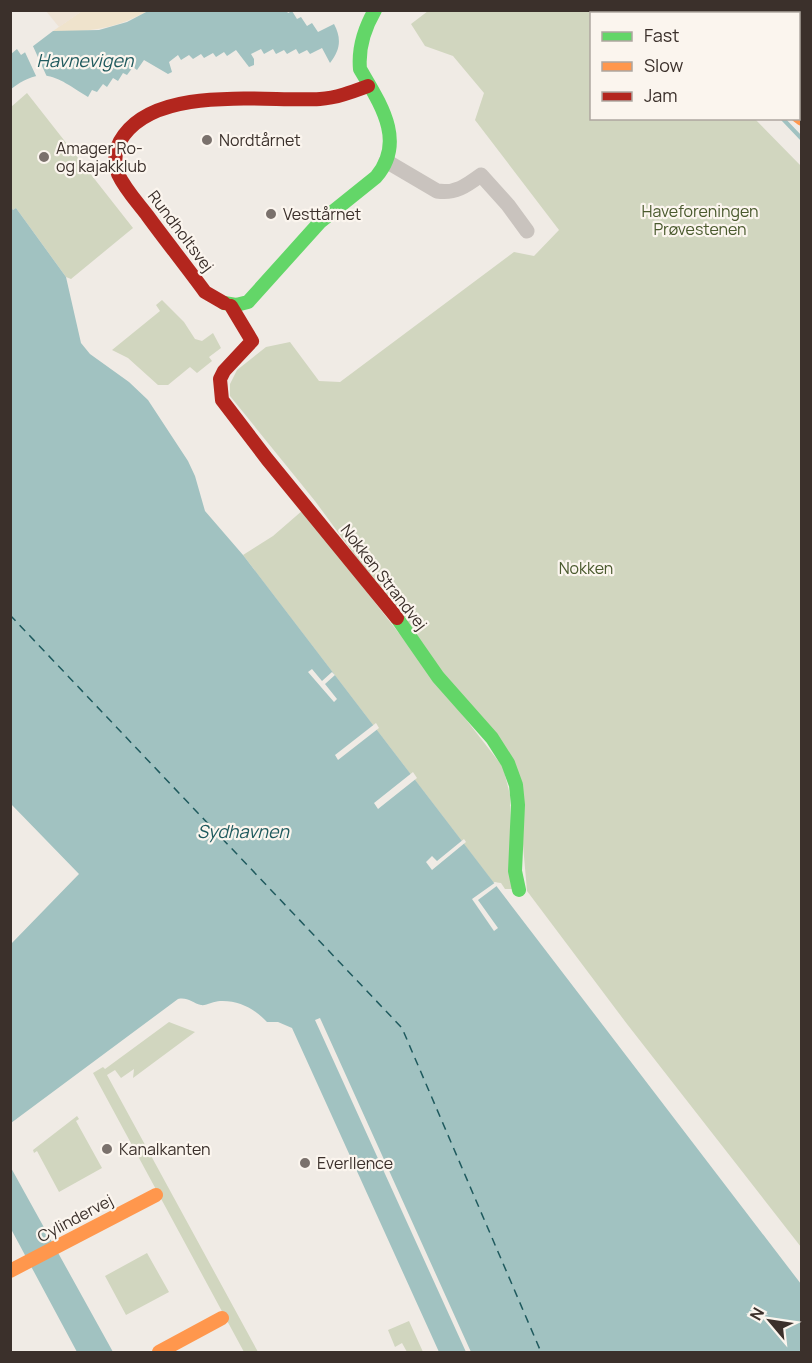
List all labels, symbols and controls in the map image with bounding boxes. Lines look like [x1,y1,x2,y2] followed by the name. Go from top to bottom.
[590,12,800,120] legend
[644,23,679,47] text: Fast
[37,48,135,72] water label: Havnevigen
[644,53,684,77] text: Slow
[644,83,678,107] text: Jam
[219,129,301,151] place label: Nordtårnet
[200,133,214,147] marker: Nordtårnet
[56,137,146,177] place label: Amager Ro- og kajakklub
[37,150,51,164] marker: Amager Ro- og kajakklub
[143,186,219,276] street label: Rundholtsvej
[641,200,759,240] park label: Haveforeningen Prøvestenen
[283,203,361,225] place label: Vesttårnet
[264,207,278,221] marker: Vesttårnet
[336,520,432,634] street label: Nokken Strandvej
[559,557,613,579] park label: Nokken
[197,819,290,843] water label: Sydhavnen
[119,1138,211,1160] place label: Kanalkanten
[100,1142,114,1156] marker: Kanalkanten
[317,1152,393,1174] place label: Everllence
[298,1156,312,1170] marker: Everllence
[33,1189,117,1247] street label: Cylindervej
[740,1291,800,1351] north arrow
[744,1303,769,1324] text: N

